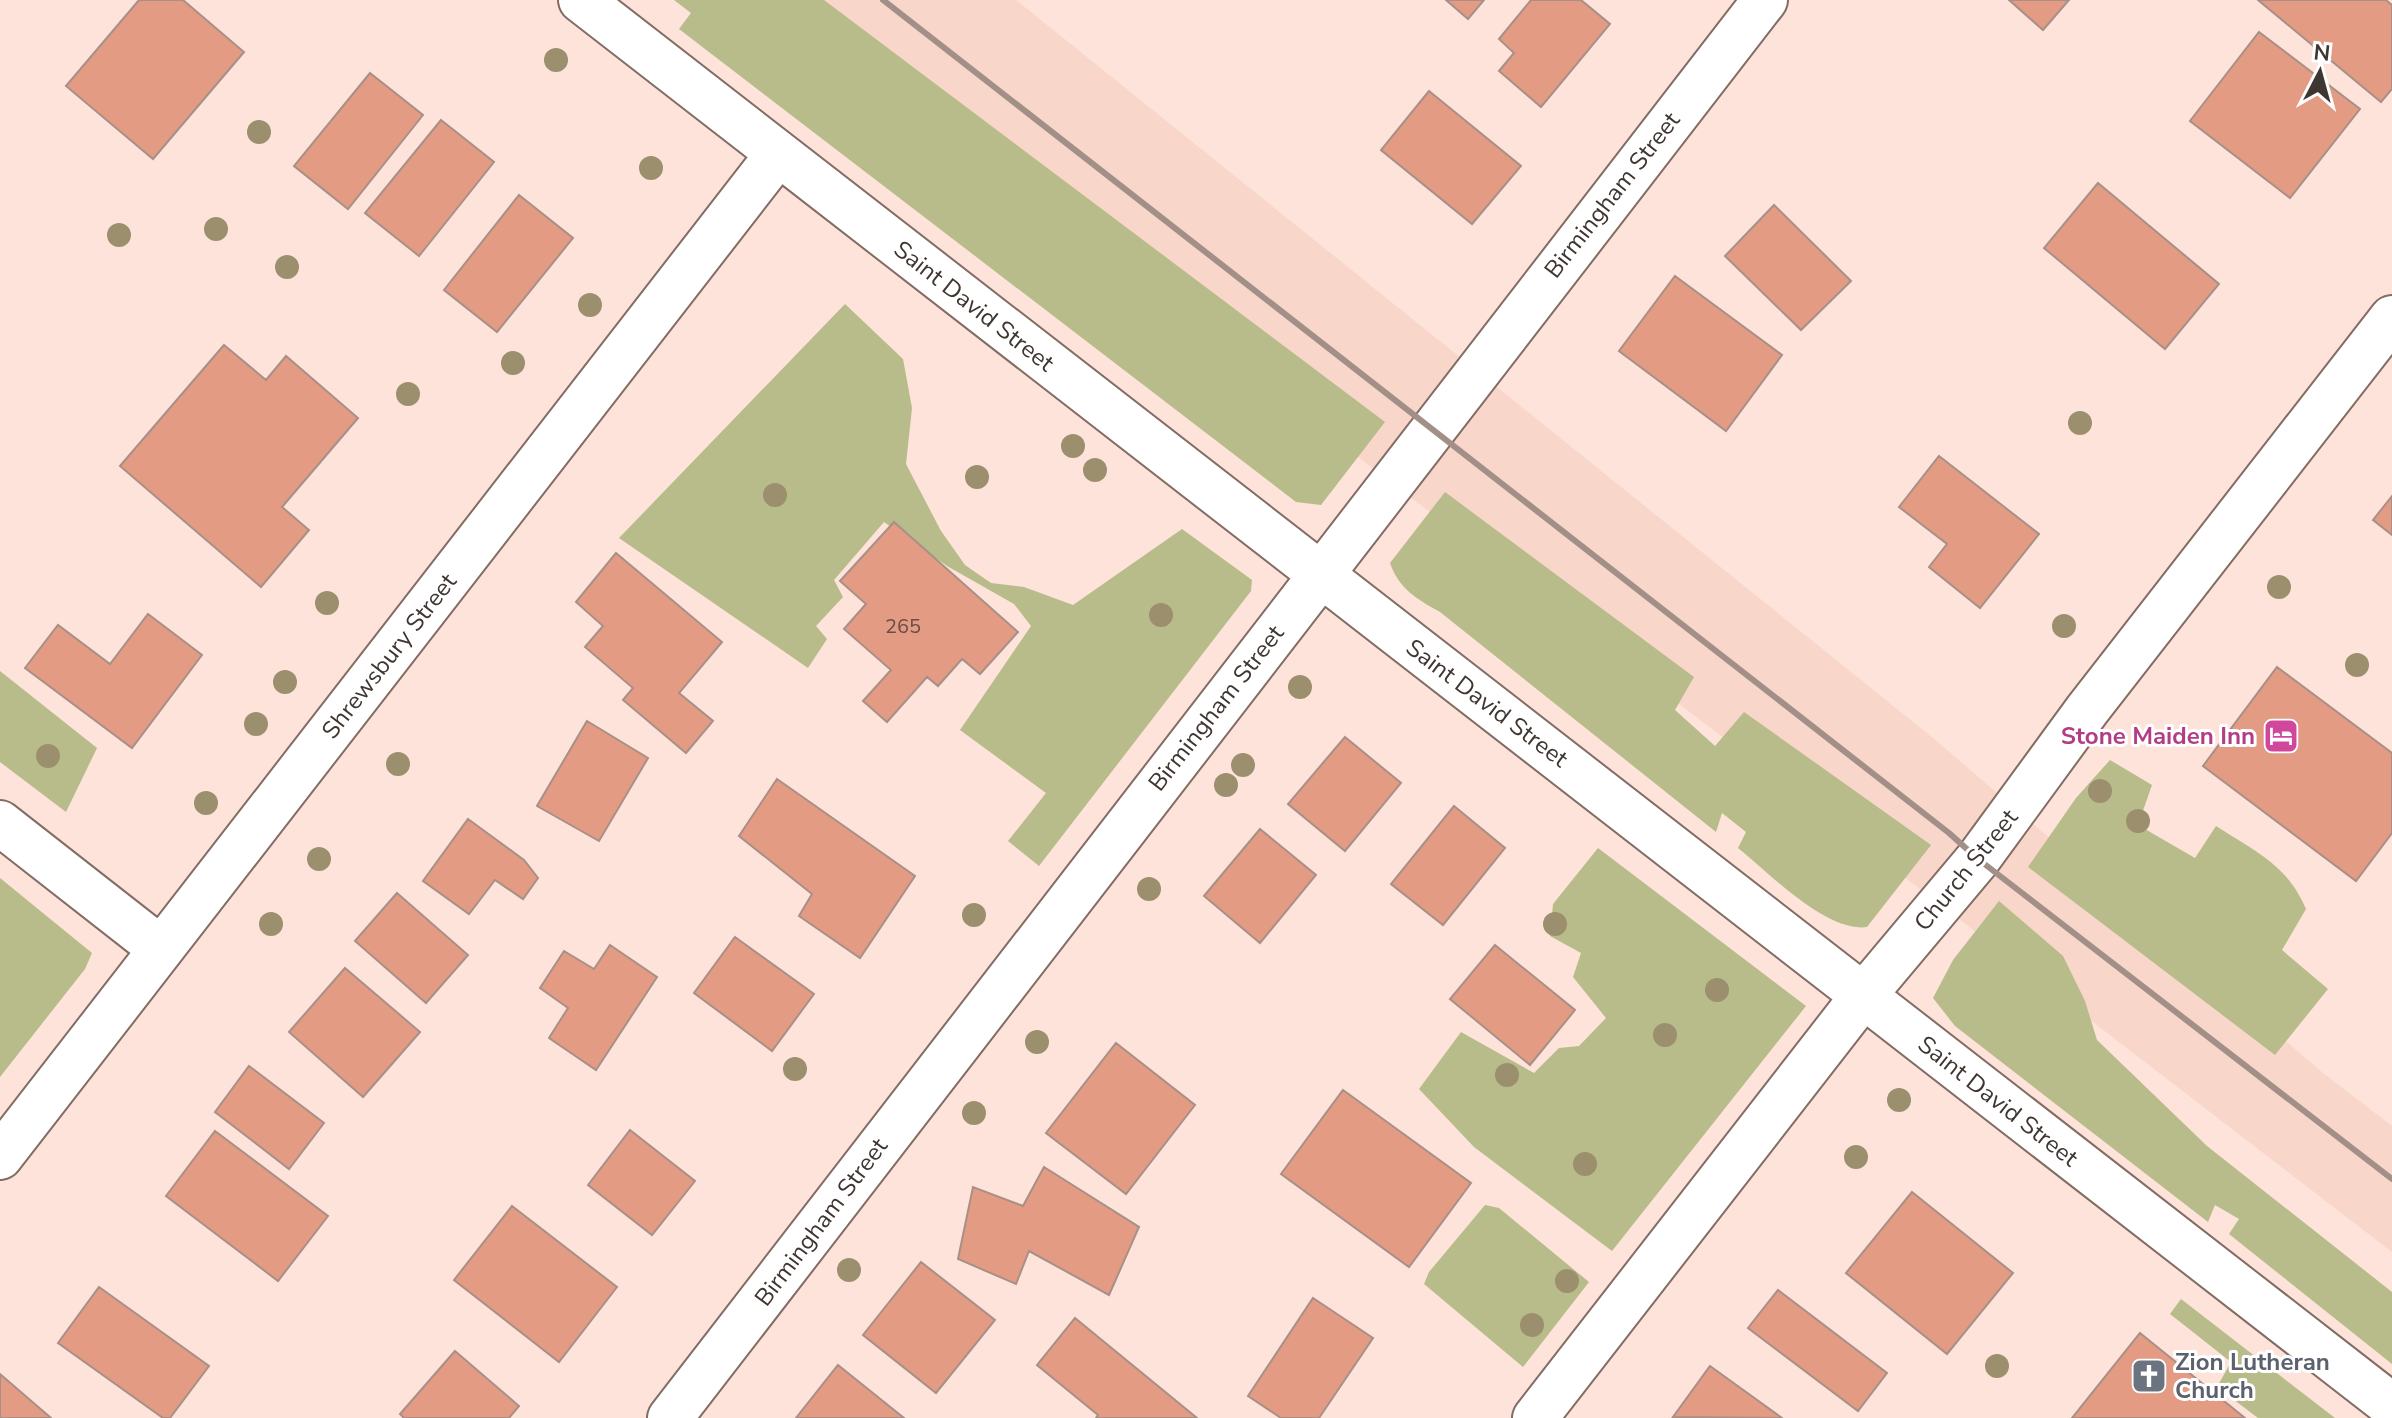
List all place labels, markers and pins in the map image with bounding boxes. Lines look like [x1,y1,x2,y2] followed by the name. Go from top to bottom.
[2262,717,2300,755] hotel icon: Stone Maiden Inn
[2061,720,2255,752] place label: Stone Maiden Inn
[2175,1346,2330,1406] place label: Zion Lutheran Church
[2130,1357,2168,1395] church icon: Zion Lutheran Church

